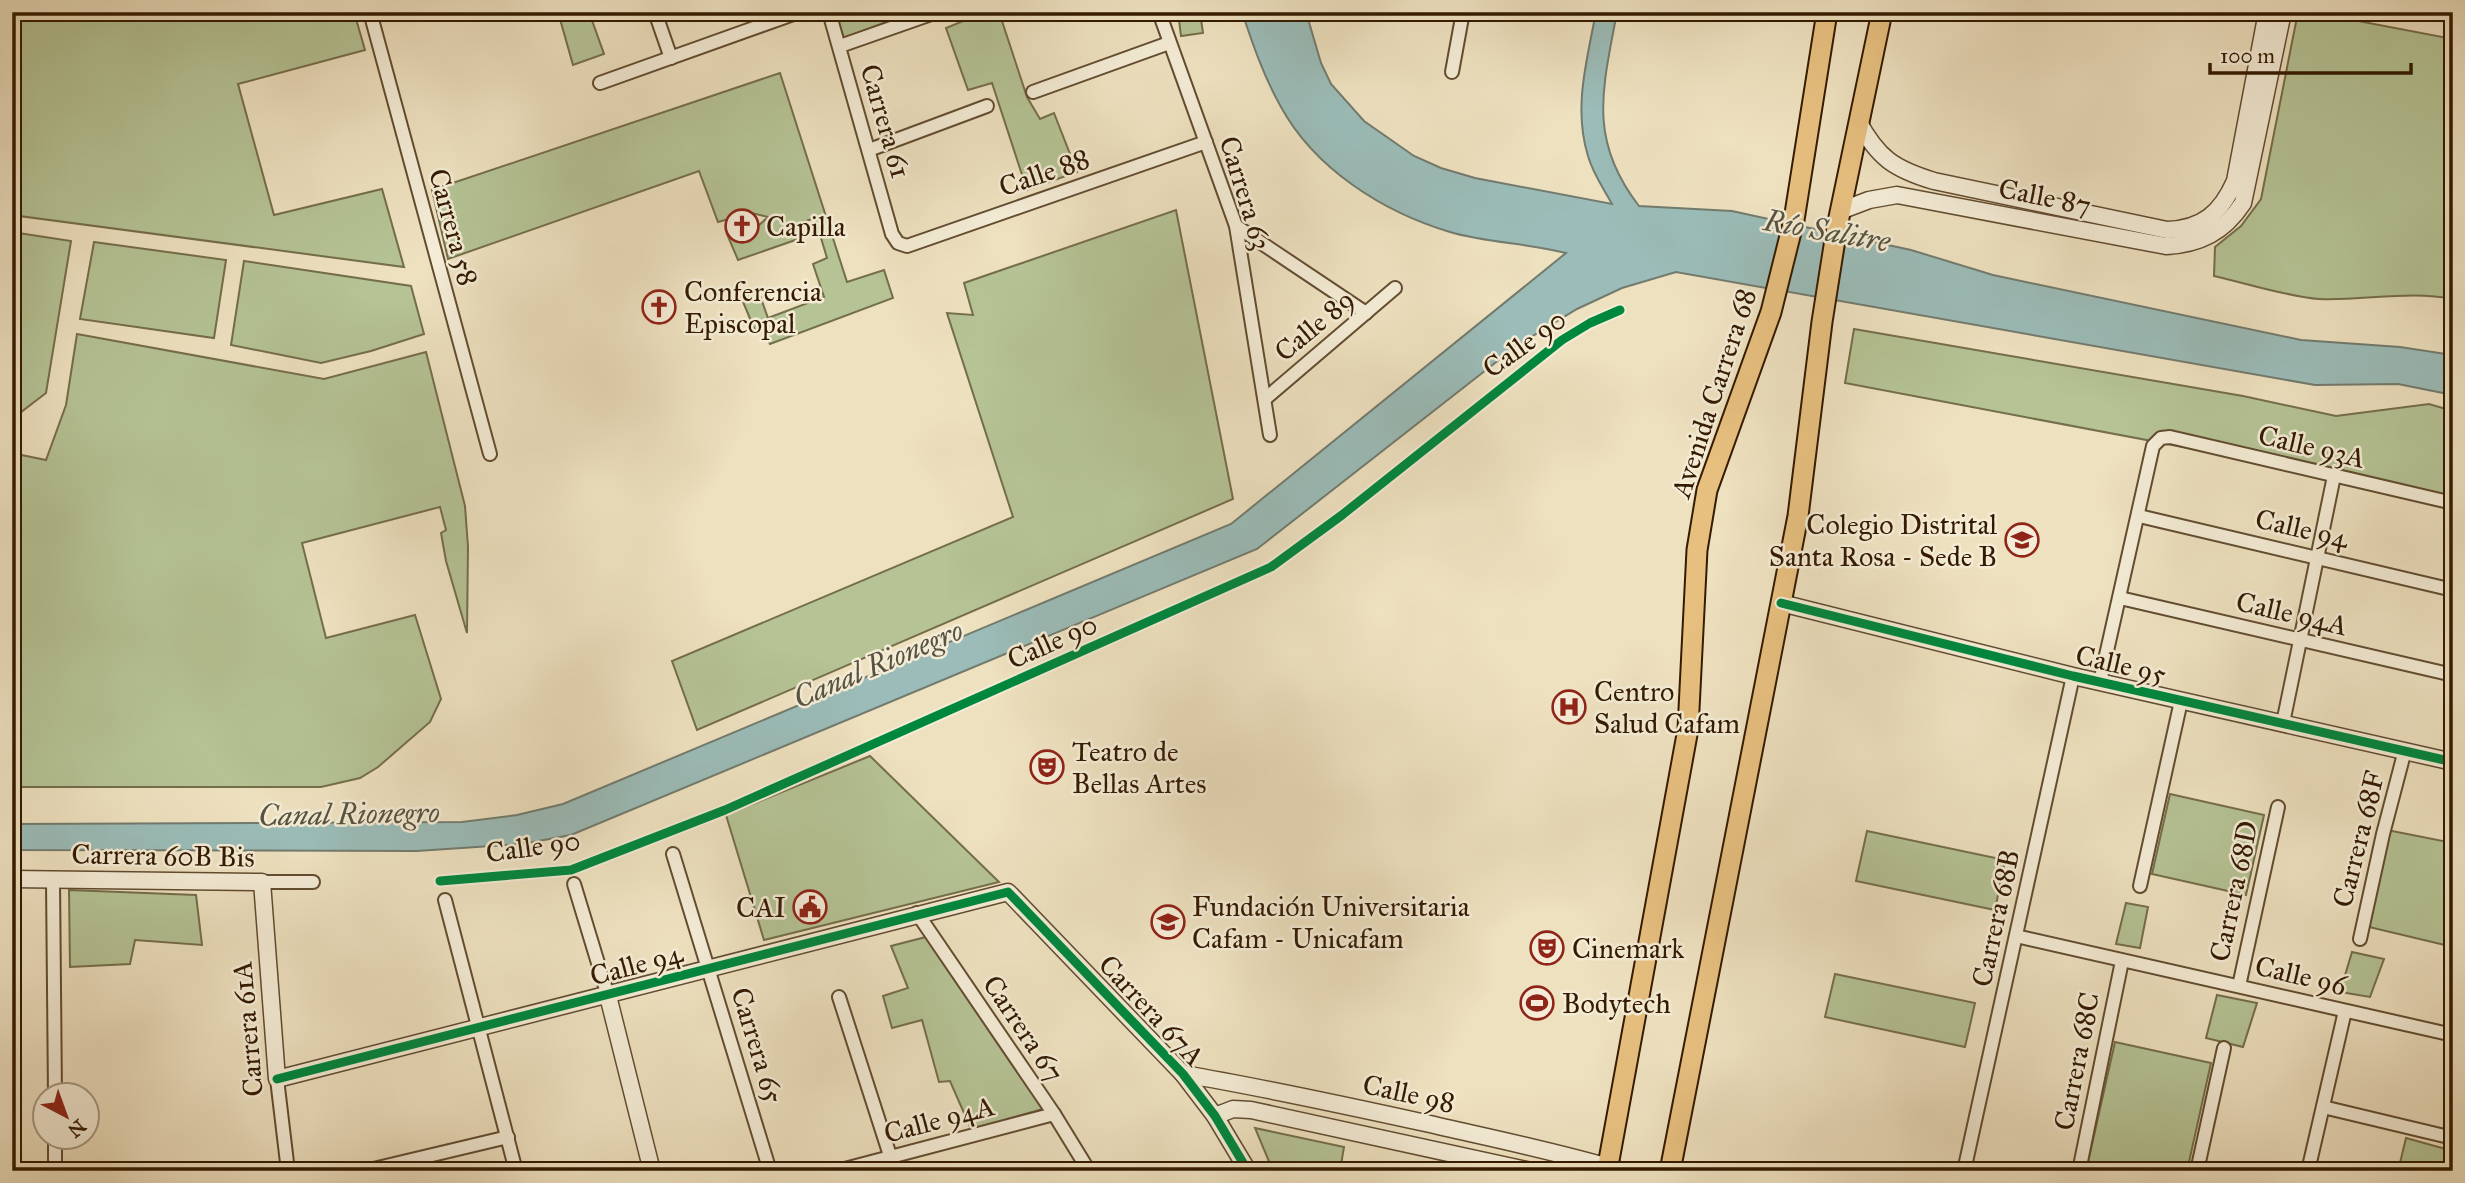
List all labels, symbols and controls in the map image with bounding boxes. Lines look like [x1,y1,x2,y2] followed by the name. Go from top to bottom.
[2210,32,2411,76] scale bar
[2220,43,2275,69] text: 100 m
[853,60,918,182] street label: Carrera 61
[1212,132,1279,254] street label: Carrera 63
[994,141,1094,204] street label: Calle 88
[421,165,486,289] street label: Carrera 58
[1996,170,2094,223] street label: Calle 87
[1760,202,1894,260] water label: Río Salitre
[723,207,761,245] church icon: Capilla
[766,209,846,244] place label: Capilla
[684,274,822,341] place label: Conferencia Episcopal
[1267,282,1361,369] street label: Calle 89
[1663,284,1764,503] street label: Avenida Carrera 68
[640,288,678,326] church icon: Conferencia Episcopal
[1476,301,1573,385] street label: Calle 90
[2255,417,2369,476] street label: Calle 93A
[2252,501,2353,556] street label: Calle 94
[1769,507,1997,574] place label: Colegio Distrital Santa Rosa - Sede B
[2003,521,2041,559] school or university icon: Colegio Distrital Santa Rosa - Sede B
[2233,584,2351,643] street label: Calle 94A
[1002,606,1103,677] street label: Calle 90
[788,612,968,716] water label: Canal Rionegro
[2072,637,2170,692] street label: Calle 95
[1594,674,1740,741] place label: Centro Salud Cafam
[1550,688,1588,726] hospital icon: Centro Salud Cafam
[1072,734,1207,801] place label: Teatro de Bellas Artes
[1028,748,1066,786] theatre icon: Teatro de Bellas Artes
[2325,767,2392,911] street label: Carrera 68F
[258,794,440,834] water label: Canal Rionegro
[2201,817,2265,965] street label: Carrera 68D
[484,823,583,870] street label: Calle 90
[71,836,255,875] street label: Carrera 60B Bis
[1964,846,2027,990] street label: Carrera 68B
[791,888,829,926] public building icon: CAI
[1192,889,1470,956] place label: Fundación Universitaria Cafam - Unicafam
[736,890,786,925] place label: CAI
[1149,903,1187,941] school or university icon: Fundación Universitaria Cafam - Unicafam
[1528,929,1566,967] theatre icon: Cinemark
[1572,931,1684,966] place label: Cinemark
[586,935,688,994] street label: Calle 94
[1091,947,1212,1074] street label: Carrera 67A
[2252,948,2352,1003] street label: Calle 96
[224,960,271,1098] street label: Carrera 61A
[975,968,1072,1088] street label: Carrera 67
[723,983,792,1107] street label: Carrera 65
[1518,984,1556,1022] sports icon: Bodytech
[1562,986,1671,1021] place label: Bodytech
[2046,989,2107,1133] street label: Carrera 68C
[1359,1067,1458,1120] street label: Calle 98
[32,1082,102,1152] north arrow
[880,1088,998,1151] street label: Calle 94A
[63,1114,90,1142] text: N

